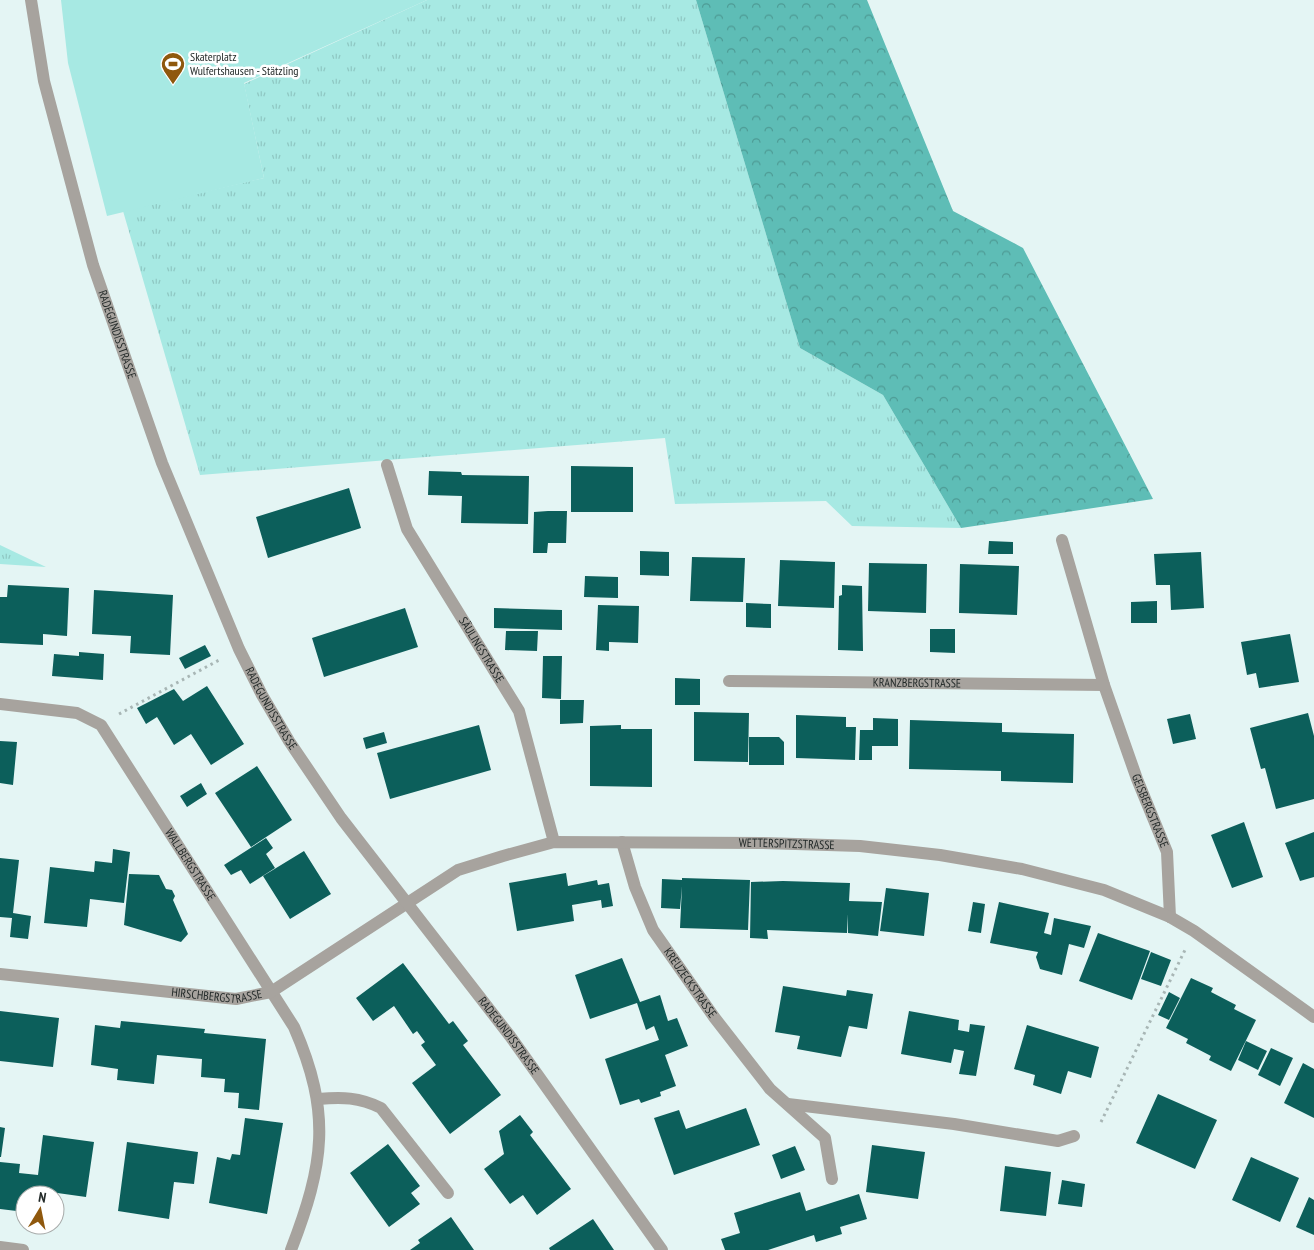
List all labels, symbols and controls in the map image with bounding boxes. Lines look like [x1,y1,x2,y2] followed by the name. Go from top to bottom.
[190,49,298,78] place label: Skaterplatz Wulfertshausen - Stätzling
[160,51,186,85] sports icon: Skaterplatz Wulfertshausen - Stätzling
[95,288,140,381] street label: RADEGUNDISSTRASSE
[456,614,508,685] street label: SÄULINGSTRASSE
[242,664,301,752] street label: RADEGUNDISSTRASSE
[873,675,961,690] street label: KRANZBERGSTRASSE
[1129,772,1172,850] street label: GEISBERGSTRASSE
[162,825,219,903] street label: WALLBERGSTRASSE
[739,835,835,852] street label: WETTERSPITZSTRASSE
[661,945,720,1020] street label: KREUZECKSTRASSE
[171,984,263,1006] street label: HIRSCHBERGSTRASSE
[475,994,543,1077] street label: RADEGUNDISSTRASSE
[15,1185,65,1235] north arrow
[37,1188,48,1207] text: N

